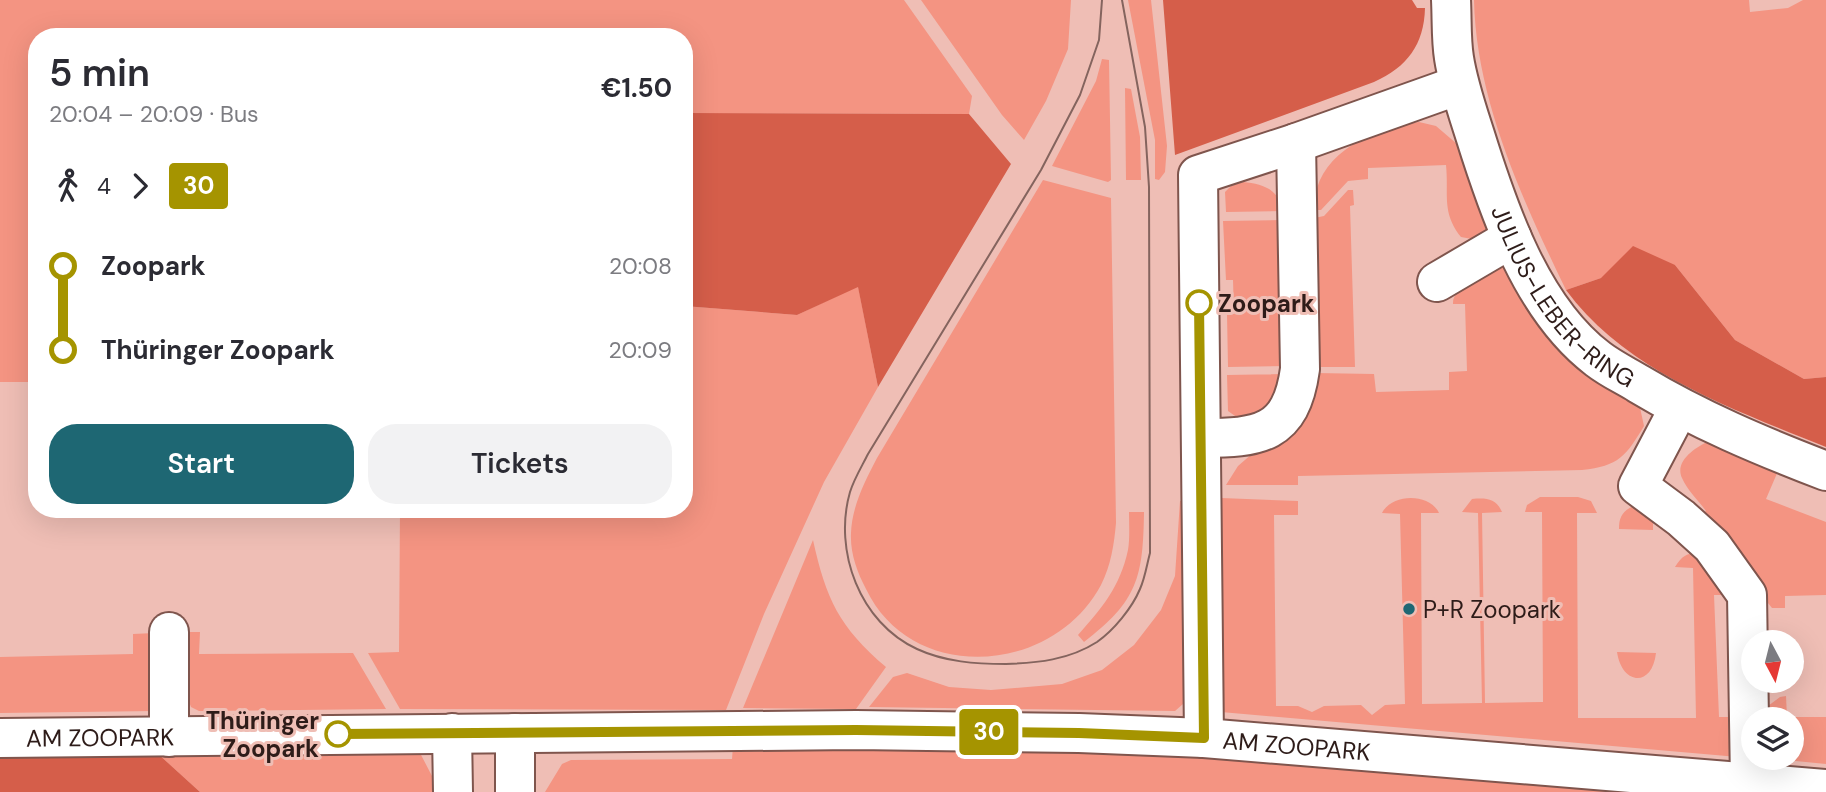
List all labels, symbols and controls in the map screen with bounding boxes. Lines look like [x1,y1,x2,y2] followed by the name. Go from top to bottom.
[49,48,150,98] text: 5 min
[601,71,672,105] text: €1.50
[49,99,259,129] text: 20:04 – 20:09 · Bus
[49,167,87,205] icon: walk
[121,167,159,205] icon: forward
[183,170,214,201] text: 30
[97,171,111,201] text: 4
[1485,201,1641,394] street label: JULIUS-LEBER-RING
[101,249,206,283] text: Zoopark
[609,251,672,281] text: 20:08
[1218,288,1315,319] place label: Zoopark
[1186,290,1212,316] marker: Zoopark
[101,333,334,367] text: Thüringer Zoopark
[608,335,672,365] text: 20:09
[49,424,354,504] button: Start
[368,424,672,504] button: Tickets
[1423,594,1561,625] place label: P+R Zoopark
[1401,601,1417,617] marker: P+R Zoopark
[1741,630,1804,693] north arrow
[1741,630,1804,770] map controls
[206,705,319,764] place label: Thüringer Zoopark
[1741,707,1804,770] button: layers
[958,709,1020,755] line badge: 30
[973,716,1005,747] text: 30
[26,721,174,753] street label: AM ZOOPARK
[325,721,351,747] marker: Thüringer Zoopark
[1221,724,1372,767] street label: AM ZOOPARK

